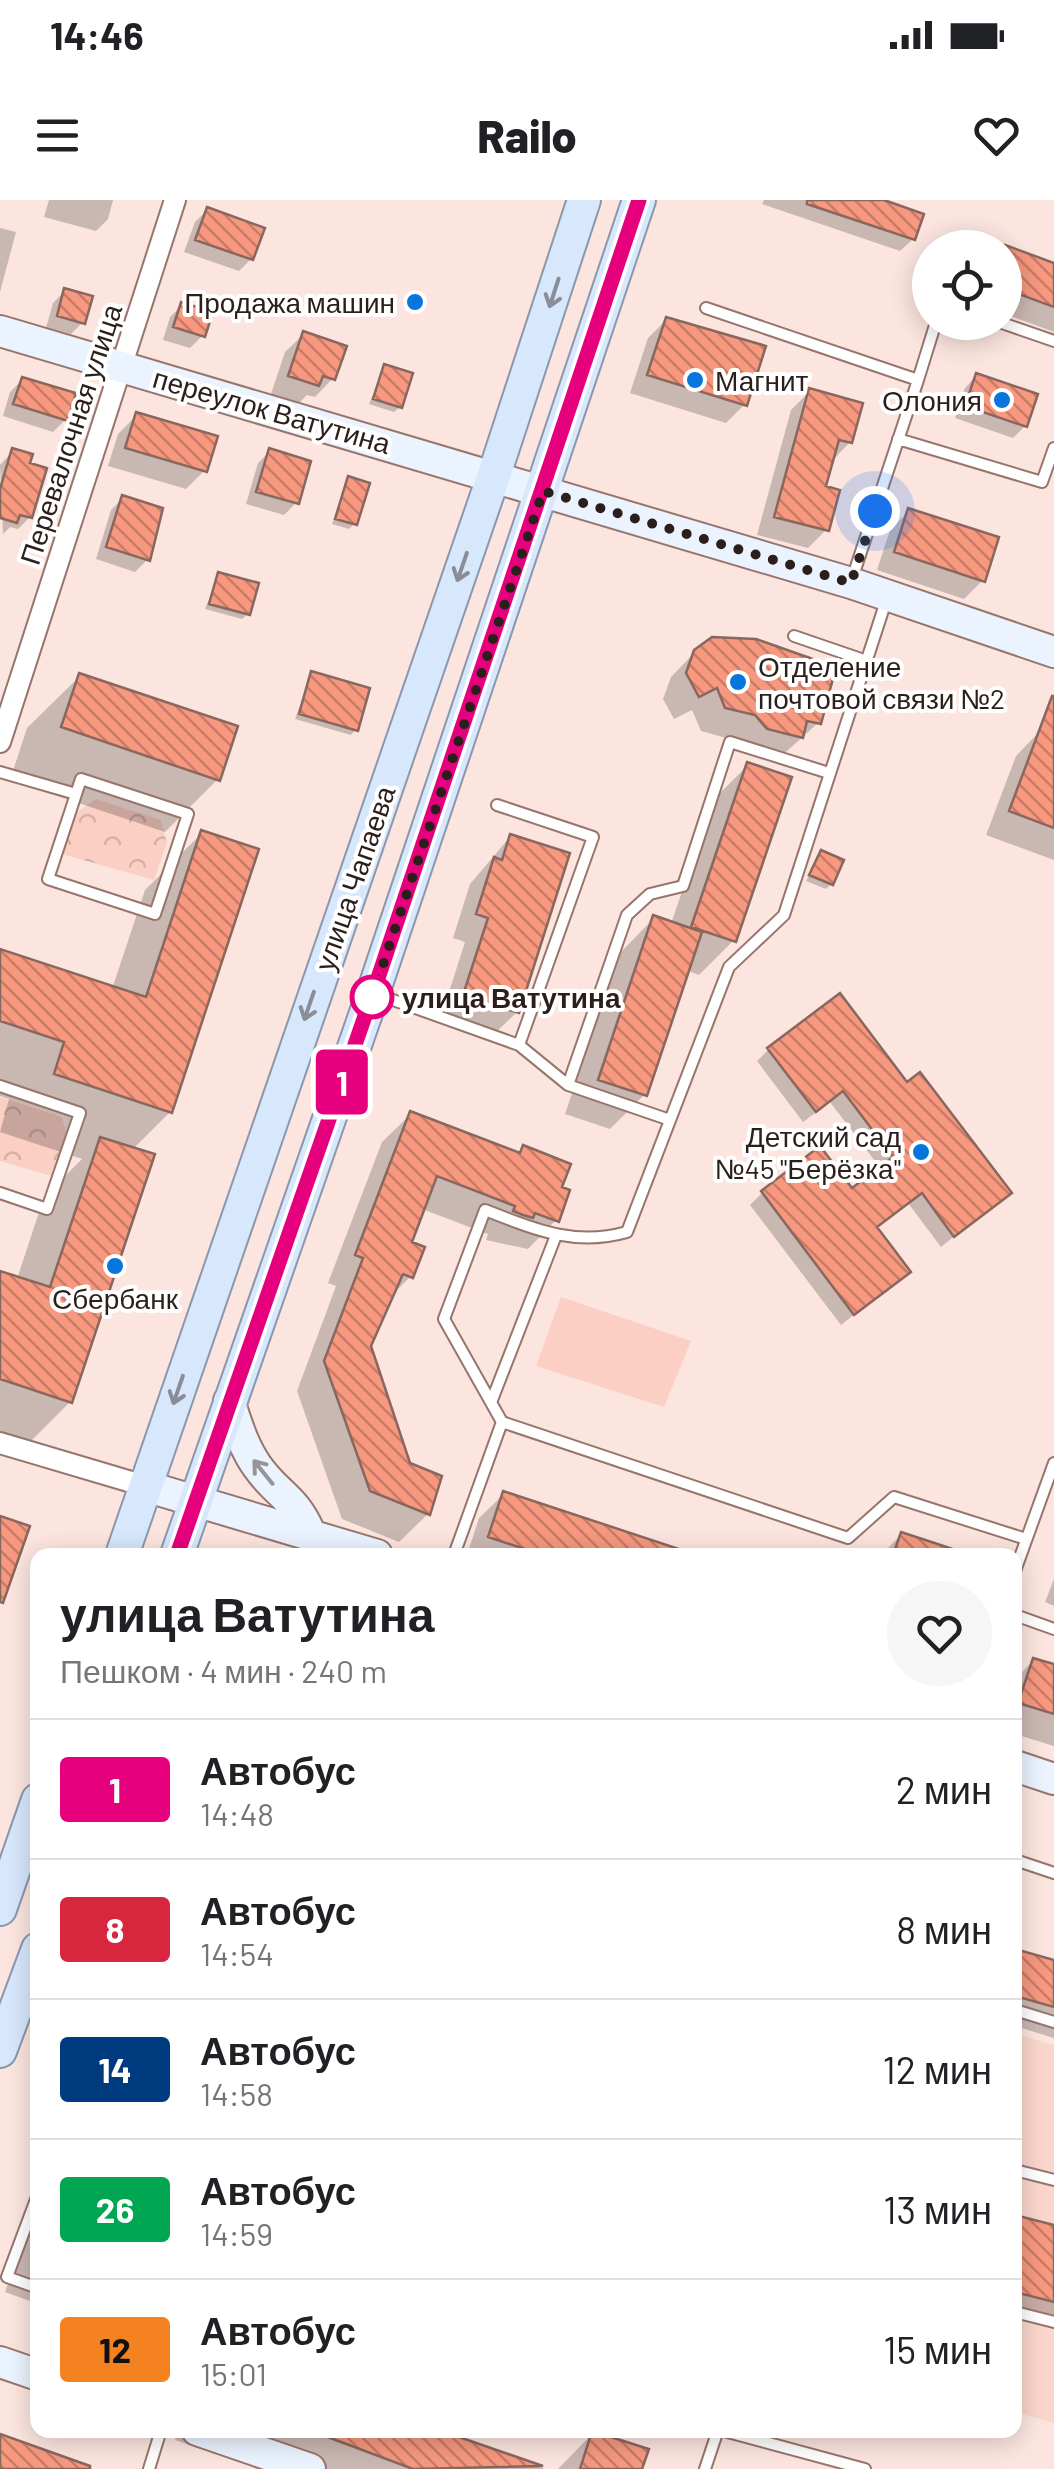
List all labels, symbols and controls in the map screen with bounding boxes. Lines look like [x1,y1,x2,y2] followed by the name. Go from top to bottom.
[50,12,144,58] text: 14:46
[30,108,85,163] icon: menu
[477,108,577,162] text: Railo
[969,108,1024,163] icon: heart
[912,230,1022,340] map controls
[912,230,1022,340] button: locate
[544,276,562,308] one-way arrow
[184,285,395,319] place label: Продажа машин
[404,291,426,313] marker: Продажа машин
[12,299,128,569] street label: Перевалочная улица
[149,360,395,460] street label: переулок Ватутина
[715,363,809,397] place label: Магнит
[684,369,706,391] marker: Магнит
[882,383,982,417] place label: Олония
[991,389,1013,411] marker: Олония
[850,486,900,536] your location
[452,551,470,582] one-way arrow
[758,649,1005,715] place label: Отделение почтовой связи №2
[727,671,749,693] marker: Отделение почтовой связи №2
[306,781,402,975] street label: улица Чапаева
[351,976,393,1018] marker: улица Ватутина
[402,980,621,1014] place label: улица Ватутина
[299,990,317,1022] one-way arrow
[310,1050,374,1114] line badge: 1
[336,1061,348,1103] text: 1
[714,1119,901,1185] place label: Детский сад №45 "Берёзка"
[910,1141,932,1163] marker: Детский сад №45 "Берёзка"
[104,1255,126,1277] marker: Сбербанк
[52,1281,179,1315] place label: Сбербанк
[168,1374,186,1405] one-way arrow
[252,1459,274,1485] one-way arrow
[887,1581,992,1686] button: heart
[60,1584,435,1642] text: улица Ватутина
[60,1651,387,1689] text: Пешком · 4 мин · 240 m
[200,1747,356,1793] text: Автобус
[896,1766,992,1812] text: 2 мин
[109,1768,121,1810] text: 1
[200,1794,274,1832] text: 14:48
[200,1887,356,1933] text: Автобус
[896,1906,992,1952] text: 8 мин
[106,1908,124,1950] text: 8
[200,1934,274,1972] text: 14:54
[200,2027,356,2073] text: Автобус
[882,2046,992,2092] text: 12 мин
[98,2048,132,2090] text: 14
[200,2074,273,2112] text: 14:58
[200,2167,356,2213] text: Автобус
[883,2186,992,2232] text: 13 мин
[96,2188,134,2230] text: 26
[200,2214,273,2252] text: 14:59
[200,2307,356,2353] text: Автобус
[883,2326,992,2372] text: 15 мин
[99,2328,131,2370] text: 12
[200,2354,267,2392] text: 15:01

